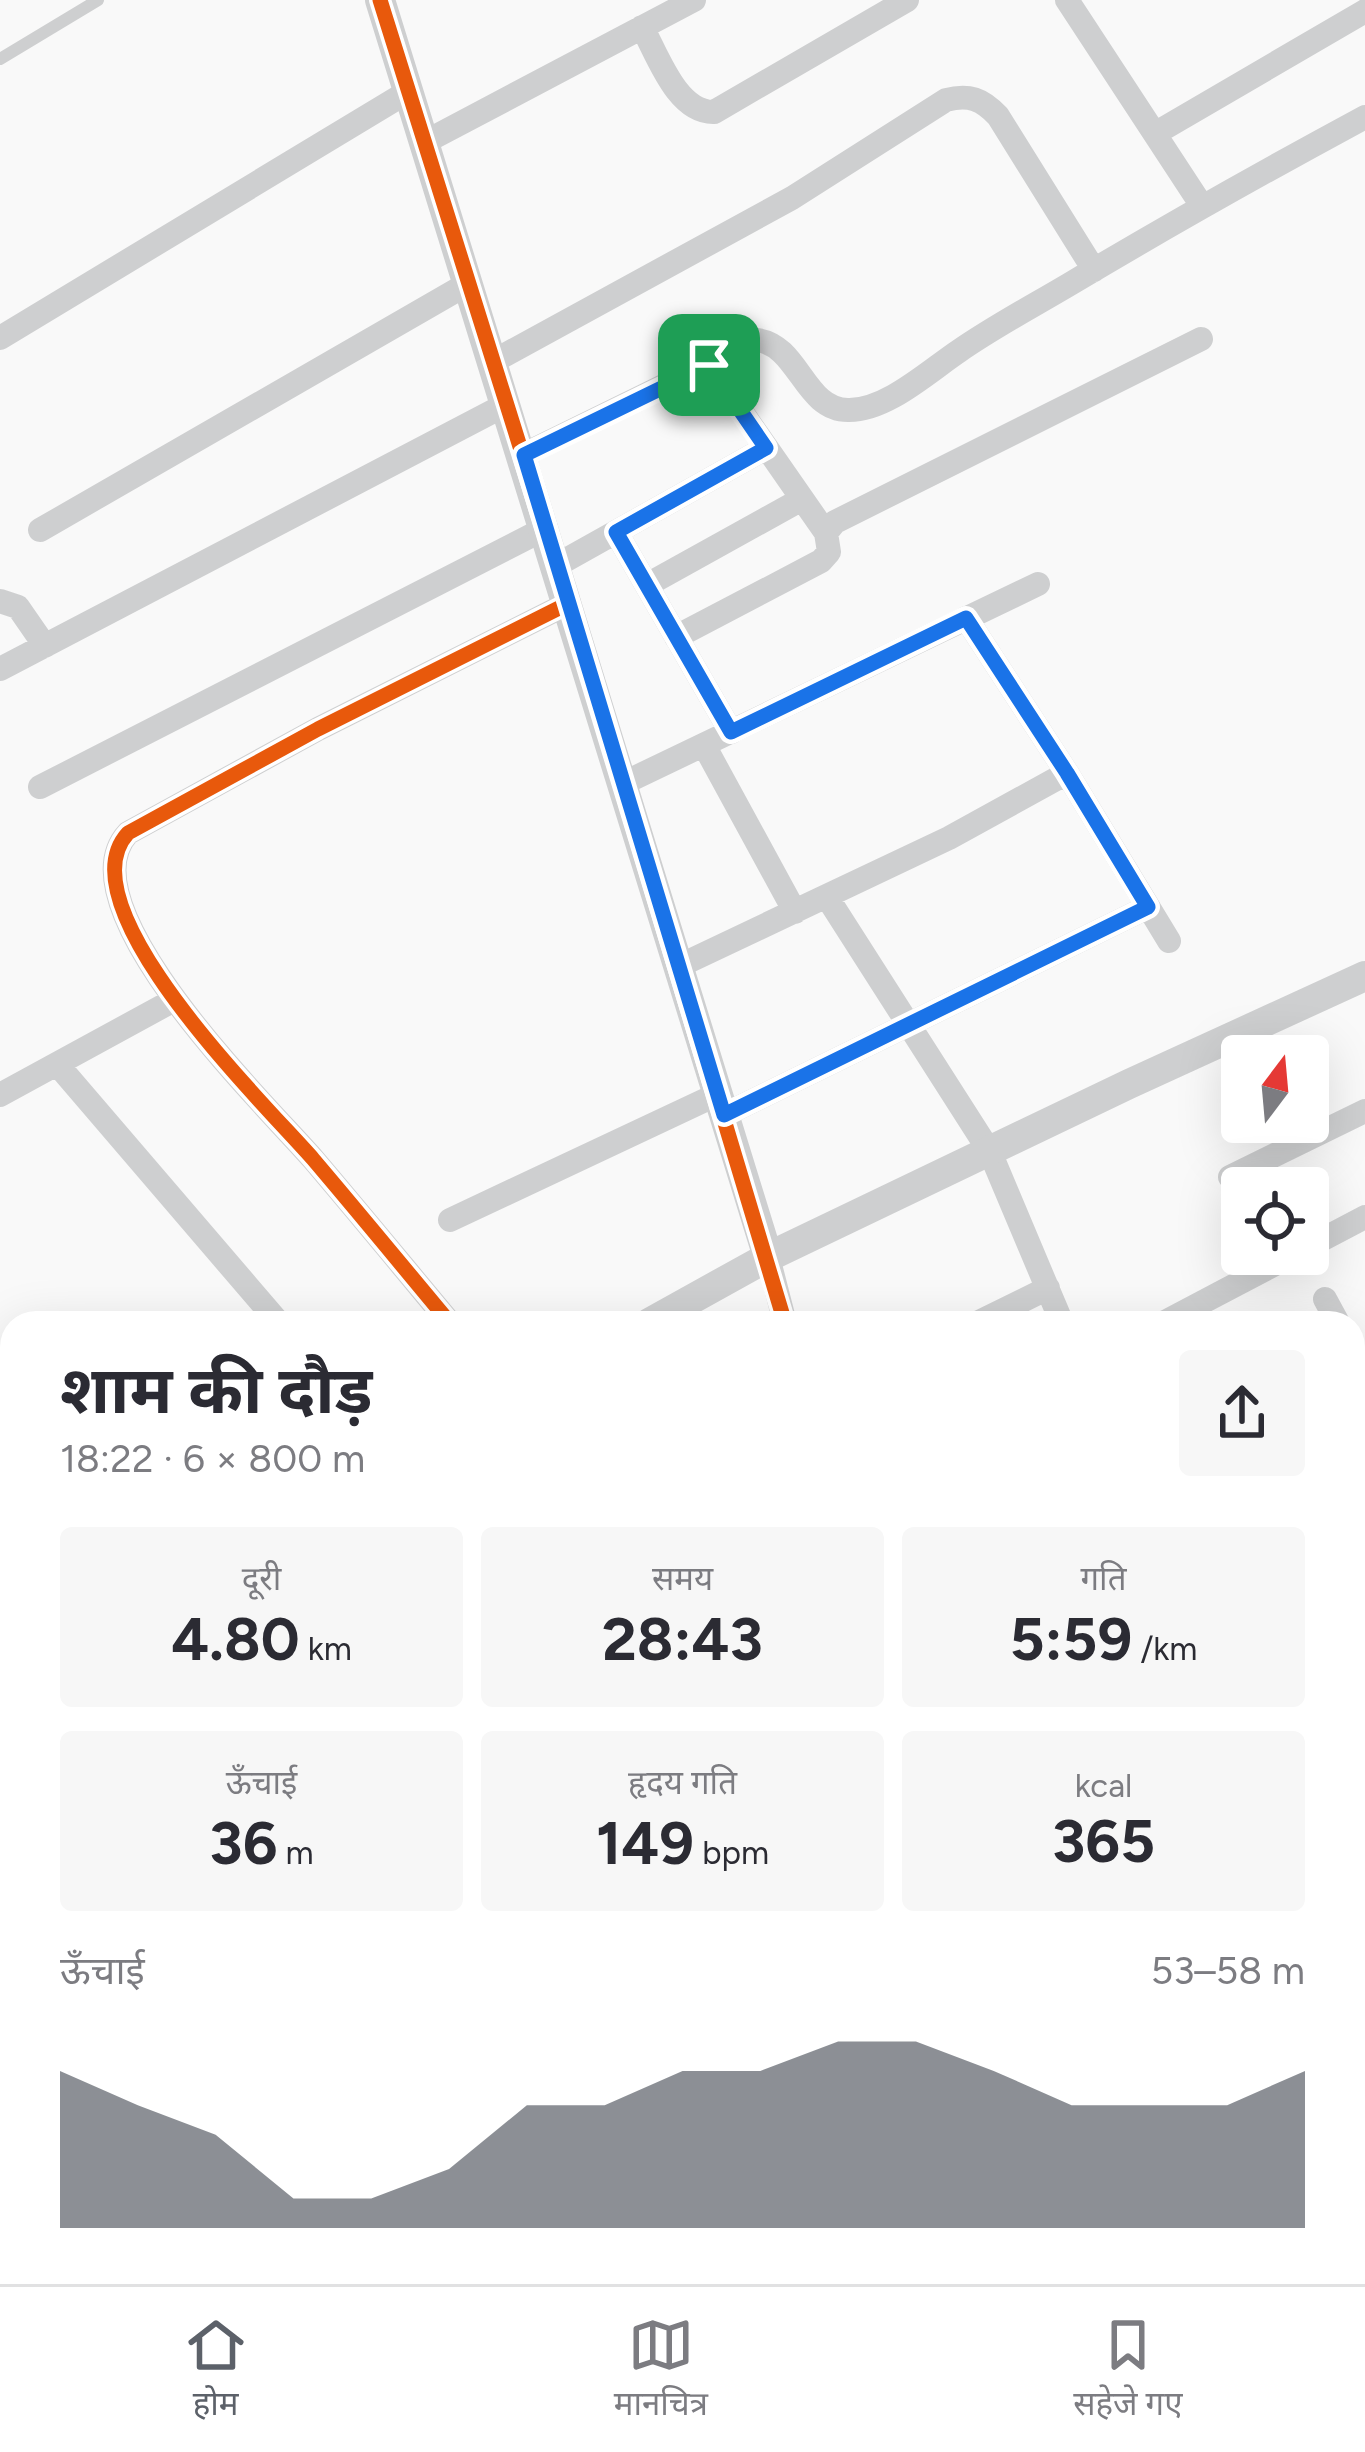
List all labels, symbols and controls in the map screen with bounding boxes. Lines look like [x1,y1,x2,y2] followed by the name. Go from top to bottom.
[658,314,760,416] pin
[676,332,742,398] icon: arrive
[1221,1035,1329,1143] north arrow
[1221,1035,1329,1275] map controls
[1221,1167,1329,1275] button: locate
[60,1350,372,1430] text: शाम की दौड़
[1179,1350,1305,1476] button: share
[60,1435,365,1482] text: 18:22 · 6 × 800 m
[242,1559,281,1598] text: दूरी
[652,1559,713,1598] text: समय
[1081,1559,1126,1598] text: गति
[171,1603,300,1675] text: 4.80
[602,1603,763,1675] text: 28:43
[1010,1603,1132,1675] text: 5:59
[300,1629,352,1668] text: km
[1132,1629,1197,1668] text: /km
[226,1763,297,1802] text: ऊँचाई
[628,1763,737,1802] text: हृदय गति
[1075,1766,1132,1805] text: kcal
[1052,1805,1155,1877] text: 365
[209,1807,277,1879] text: 36
[596,1807,694,1879] text: 149
[277,1833,314,1872] text: m
[694,1833,769,1872] text: bpm
[60,1947,145,1994] text: ऊँचाई
[1151,1947,1305,1994] text: 53–58 m
[183,2312,249,2428] tab: होम
[614,2312,708,2428] tab: मानचित्र
[1073,2312,1182,2428] tab: सहेजे गए

